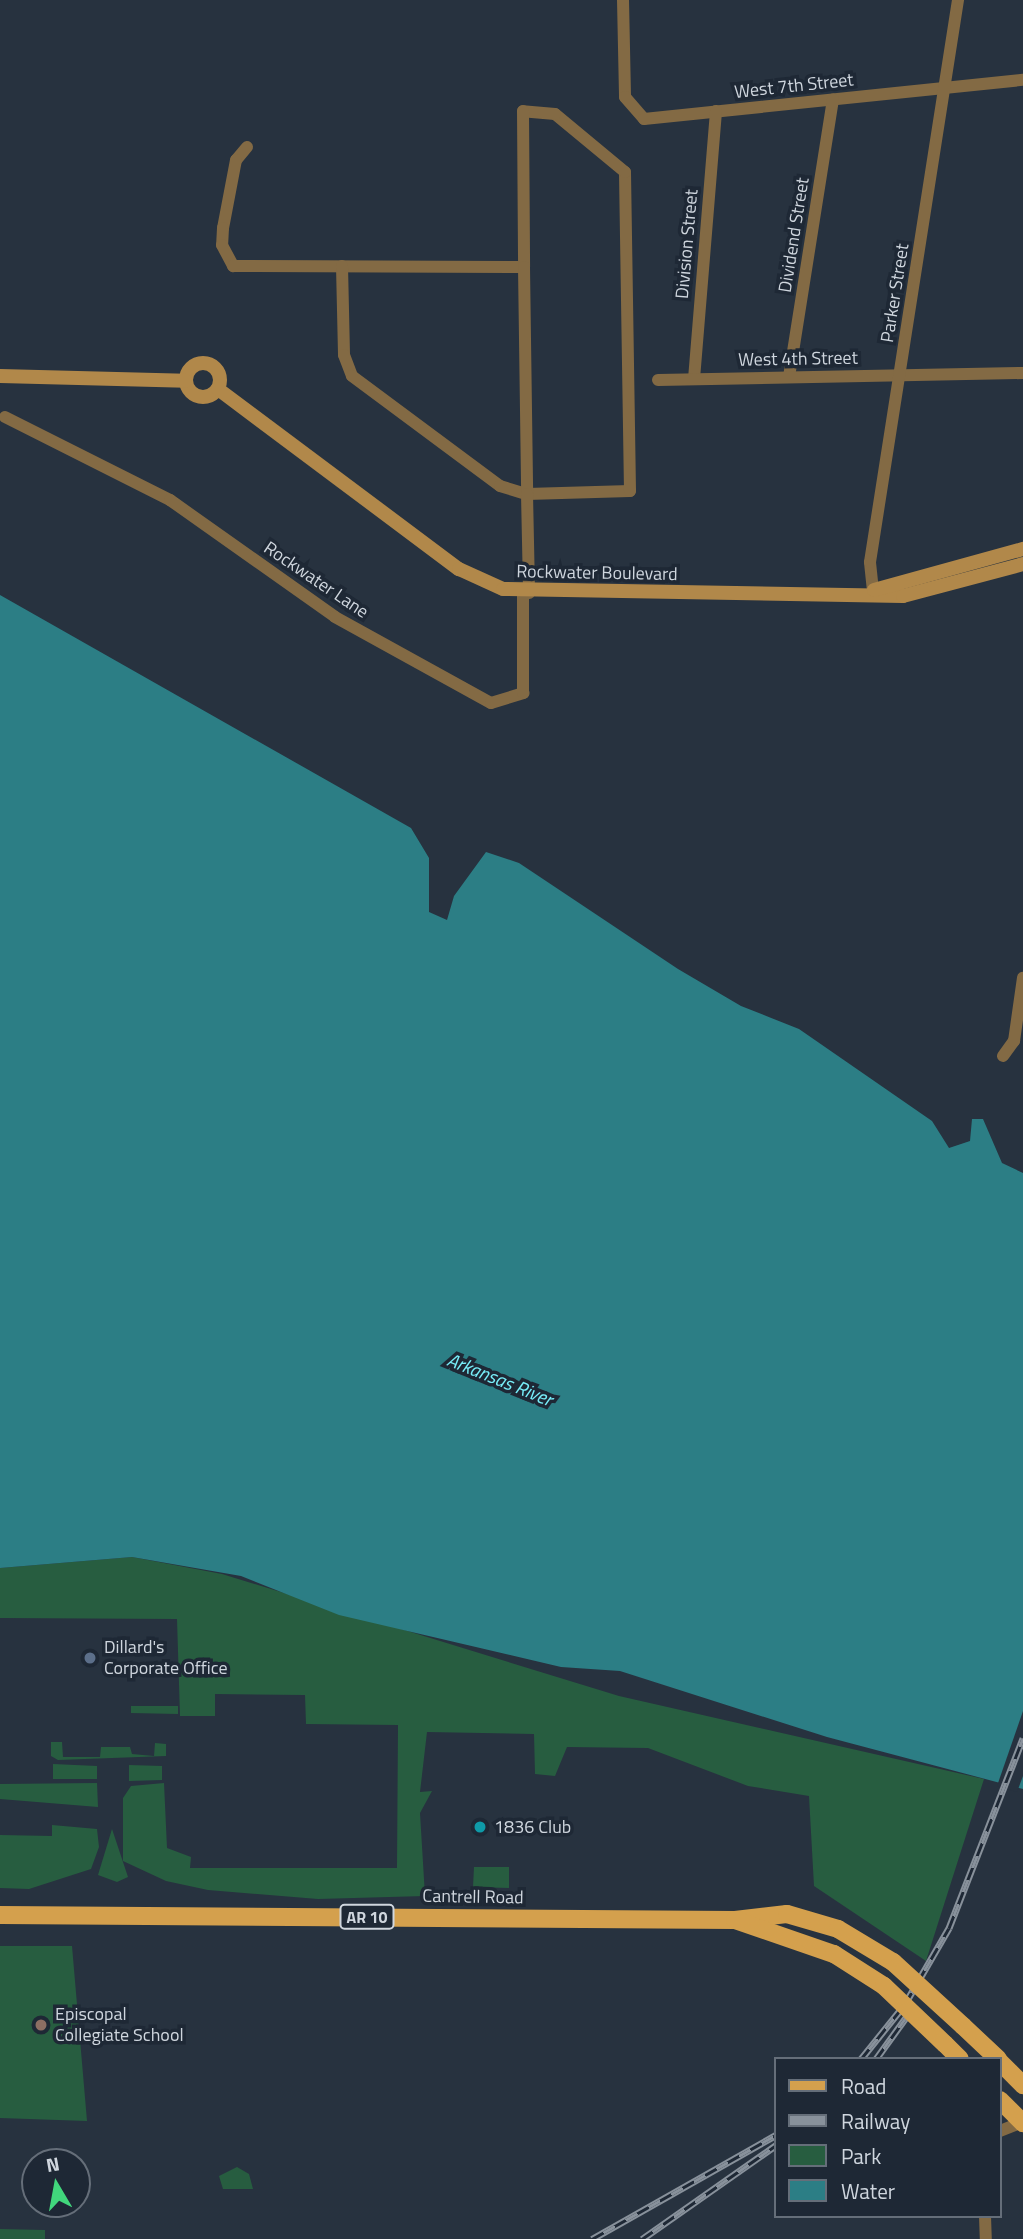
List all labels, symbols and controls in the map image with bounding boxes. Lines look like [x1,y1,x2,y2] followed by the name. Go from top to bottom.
[733,69,855,103] street label: West 7th Street
[774,176,814,294] street label: Dividend Street
[671,188,703,300] street label: Division Street
[877,242,913,344] street label: Parker Street
[738,347,858,371] street label: West 4th Street
[260,537,372,623] street label: Rockwater Lane
[516,561,678,585] street label: Rockwater Boulevard
[444,1348,556,1410] water label: Arkansas River
[104,1637,228,1680] place label: Dillard's Corporate Office
[82,1650,98,1666] marker: Dillard's Corporate Office
[494,1816,571,1838] place label: 1836 Club
[472,1819,488,1835] marker: 1836 Club
[422,1885,524,1909] street label: Cantrell Road
[339,1904,395,1929] road number: AR 10
[55,2004,184,2046] place label: Episcopal Collegiate School
[33,2017,49,2033] marker: Episcopal Collegiate School
[774,2057,1002,2218] legend
[841,2070,886,2102] text: Road
[841,2105,910,2137] text: Railway
[841,2140,881,2172] text: Park
[21,2148,91,2218] north arrow
[44,2148,62,2179] text: N
[841,2175,895,2207] text: Water

